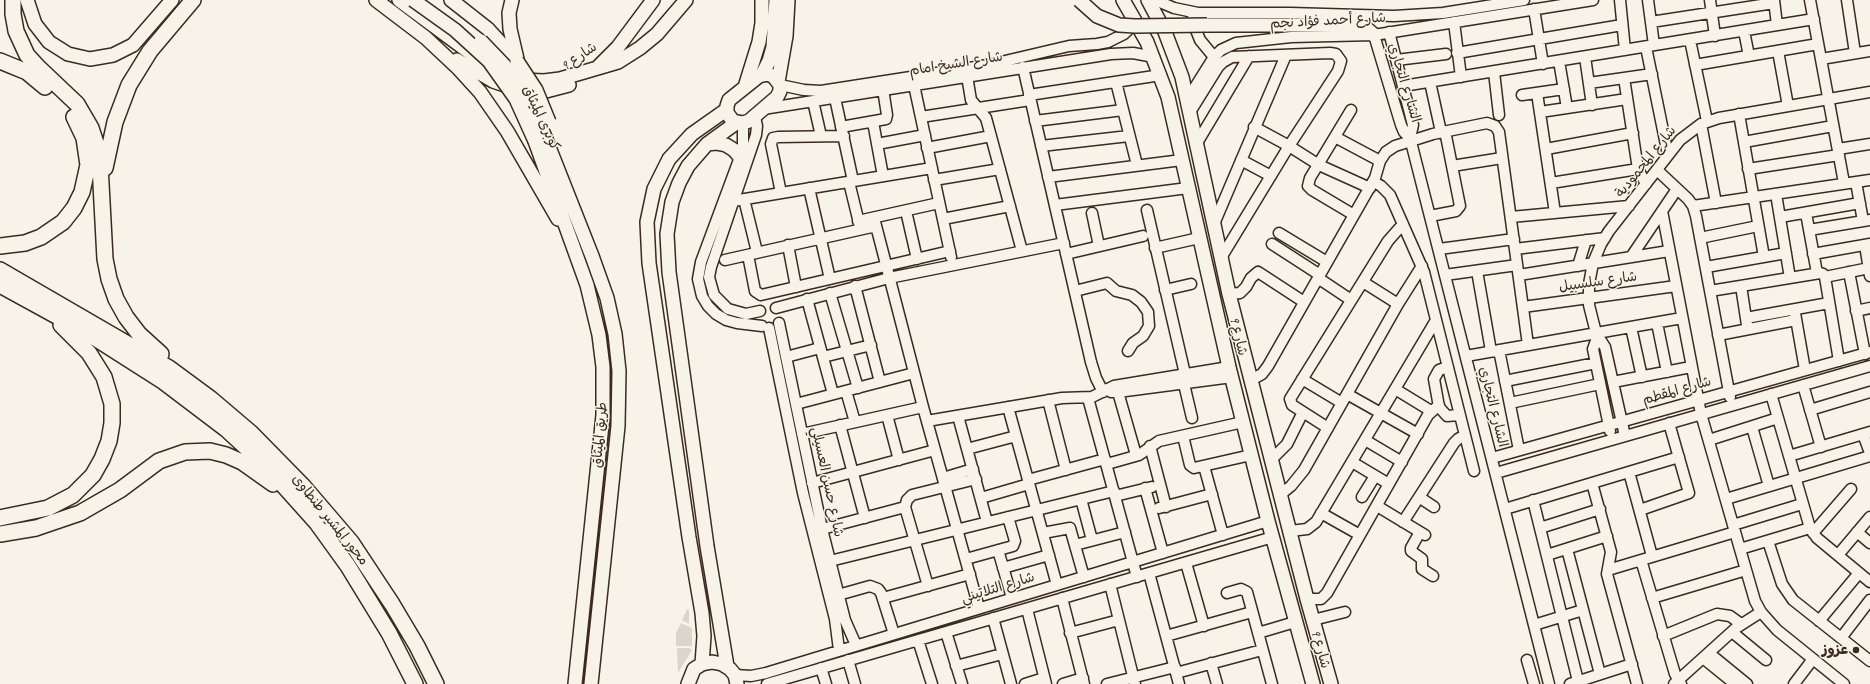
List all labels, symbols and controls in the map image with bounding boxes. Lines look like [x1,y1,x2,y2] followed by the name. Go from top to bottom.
[1270,10,1386,32] street label: شارع أحمد فؤاد نجم
[558,39,600,75] street label: شارع 9
[1384,41,1424,125] street label: الشارع التجاري
[908,48,1004,80] street label: شارع الشيخ امام
[519,83,563,153] street label: كوبرى الميثاق
[1612,123,1680,201] street label: شارع المحمودية
[1558,268,1638,296] street label: شارع سلسبيل
[1225,315,1251,357] street label: شارع 9
[1475,365,1511,449] street label: الشارع التجاري
[1641,373,1713,409] street label: شارع المقطم
[589,401,611,469] street label: طريق الميثاق
[807,425,847,539] street label: شارع حسن العسيلي
[288,471,372,569] street label: محور المشير طنطاوى
[959,569,1037,607] street label: شارع التلاتيني
[1306,627,1334,671] street label: شارع 9
[1822,642,1848,658] place label: عزوز
[1851,645,1861,655] marker: عزوز

